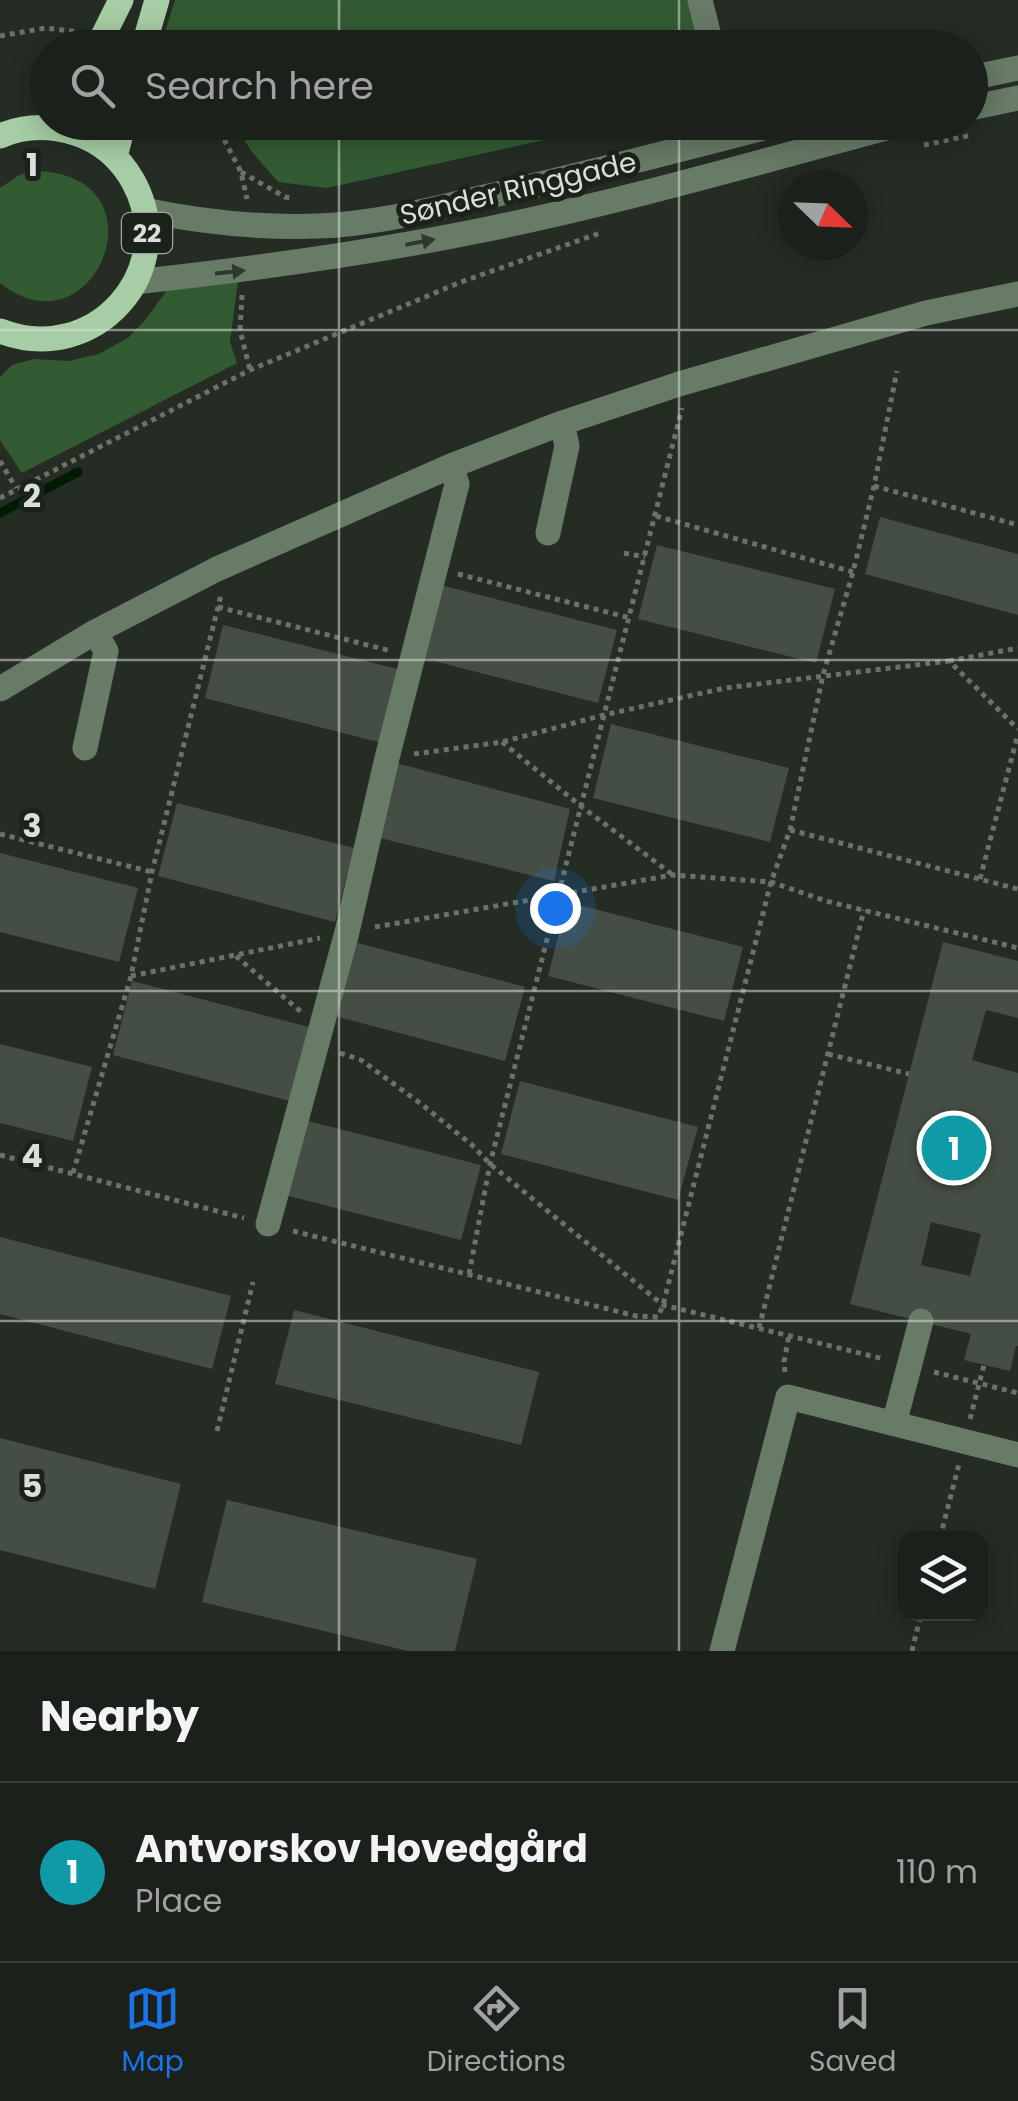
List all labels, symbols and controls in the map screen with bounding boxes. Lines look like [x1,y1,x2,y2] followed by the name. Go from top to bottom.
[30,30,988,140] search box
[65,58,120,113] icon: search
[145,59,374,112] text: Search here
[26,142,38,187] text: 1
[396,142,640,235] street label: Sønder Ringgade
[778,170,868,260] north arrow
[122,213,172,253] road number: 22
[405,234,436,250] one-way arrow
[214,264,246,280] one-way arrow
[23,473,41,518] text: 2
[22,803,42,848] text: 3
[530,883,581,934] your location
[922,1110,986,1186] pin: 1
[21,1133,43,1178] text: 4
[22,1463,42,1508] text: 5
[898,1531,988,1621] map controls
[898,1531,988,1621] button: layers
[40,1687,199,1746] text: Nearby
[135,1822,588,1875] text: Antvorskov Hovedgård
[66,1849,79,1894] text: 1
[896,1849,978,1894] text: 110 m
[135,1878,222,1923] text: Place
[122,1981,184,2083] tab: Map
[427,1981,566,2083] tab: Directions
[809,1981,896,2083] tab: Saved

